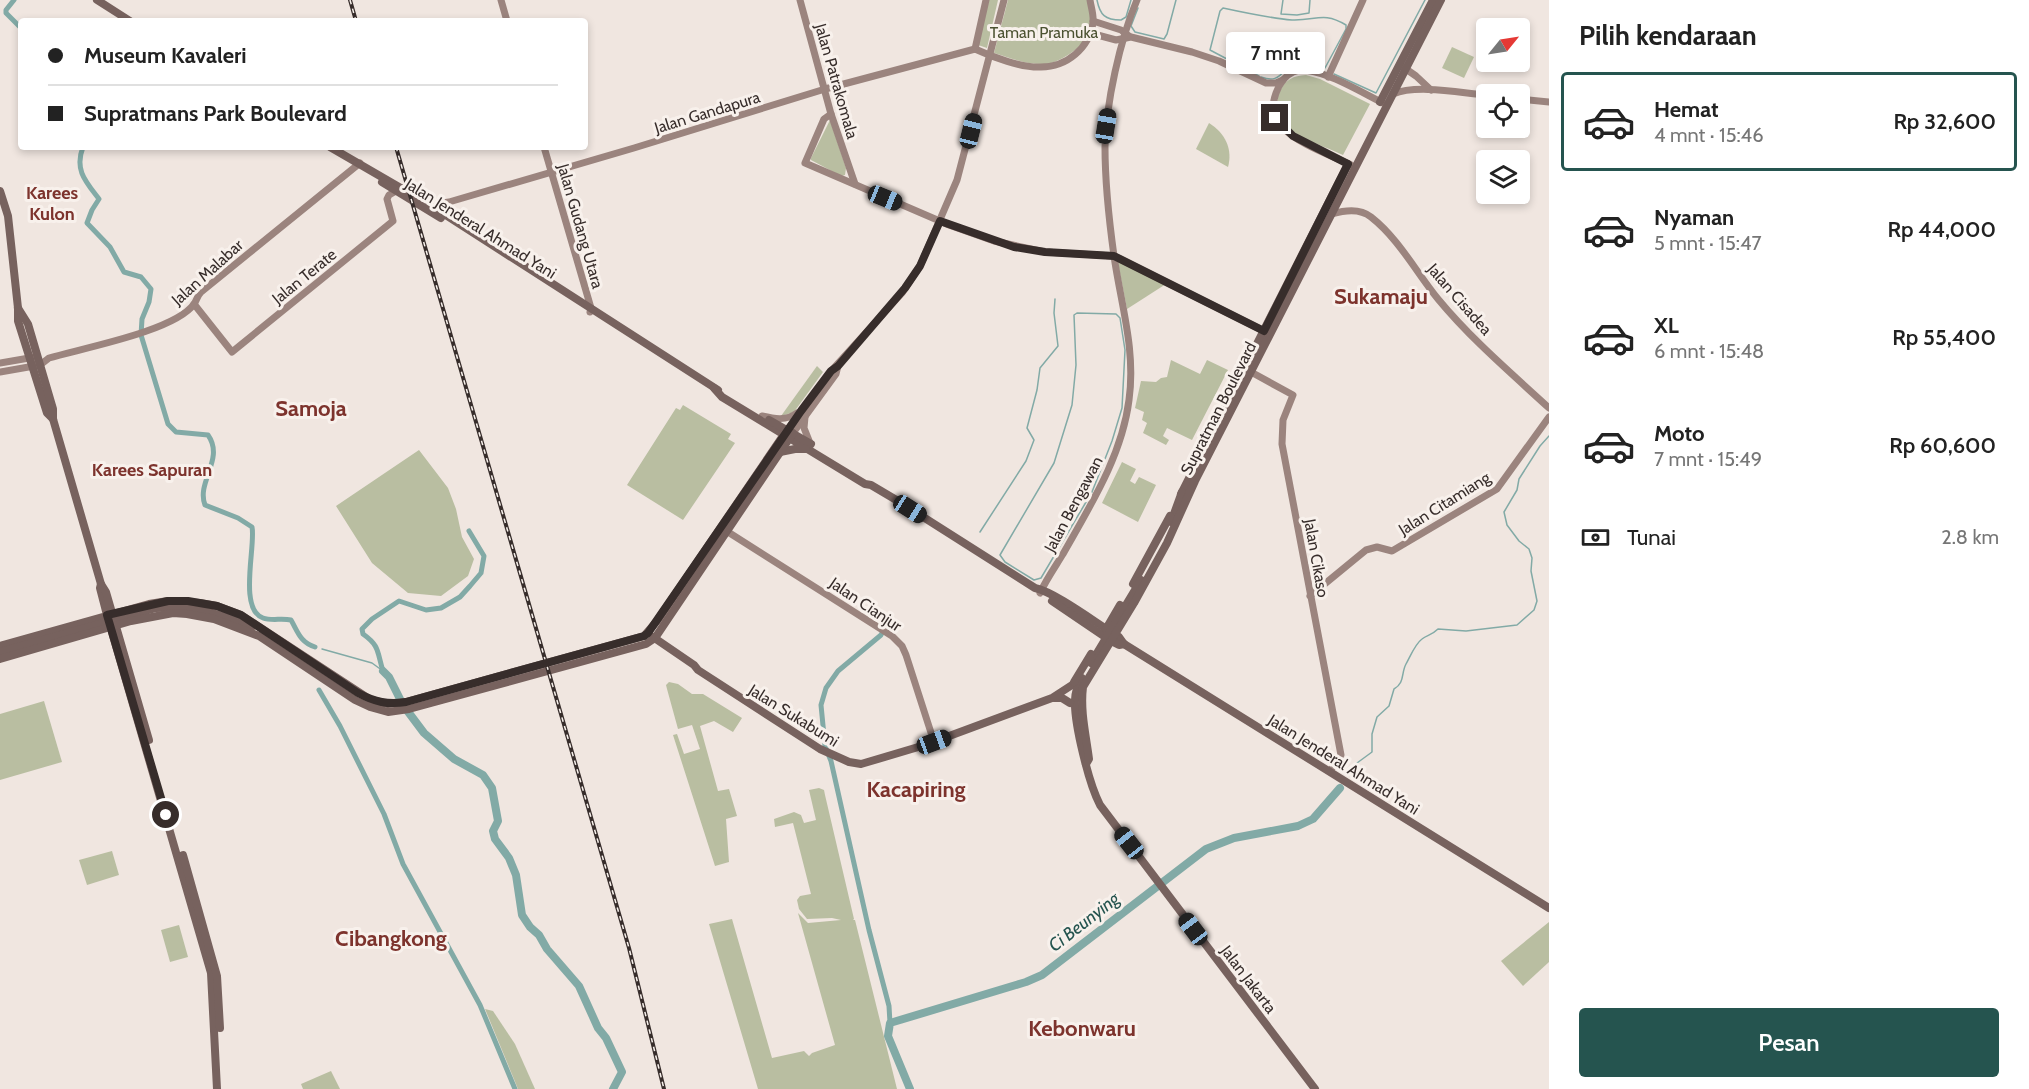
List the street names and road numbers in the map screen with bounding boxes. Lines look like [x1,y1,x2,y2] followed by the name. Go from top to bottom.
[811,20,862,141] street label: Jalan Patrakomala
[651,87,763,138] street label: Jalan Gandapura
[553,161,607,291] street label: Jalan Gudang Utara
[401,174,560,283] street label: Jalan Jenderal Ahmad Yani
[167,235,248,310] street label: Jalan Malabar
[268,245,340,309] street label: Jalan Terate
[1423,259,1496,339] street label: Jalan Cisadea
[1177,339,1260,478] street label: Supratman Boulevard
[1040,453,1107,556] street label: Jalan Bengawan
[1394,467,1494,540] street label: Jalan Citamiang
[1300,516,1333,599] street label: Jalan Cikaso
[825,573,906,636] street label: Jalan Cianjur
[744,680,842,751] street label: Jalan Sukabumi
[1264,710,1423,819] street label: Jalan Jenderal Ahmad Yani
[1216,941,1280,1017] street label: Jalan Jakarta

